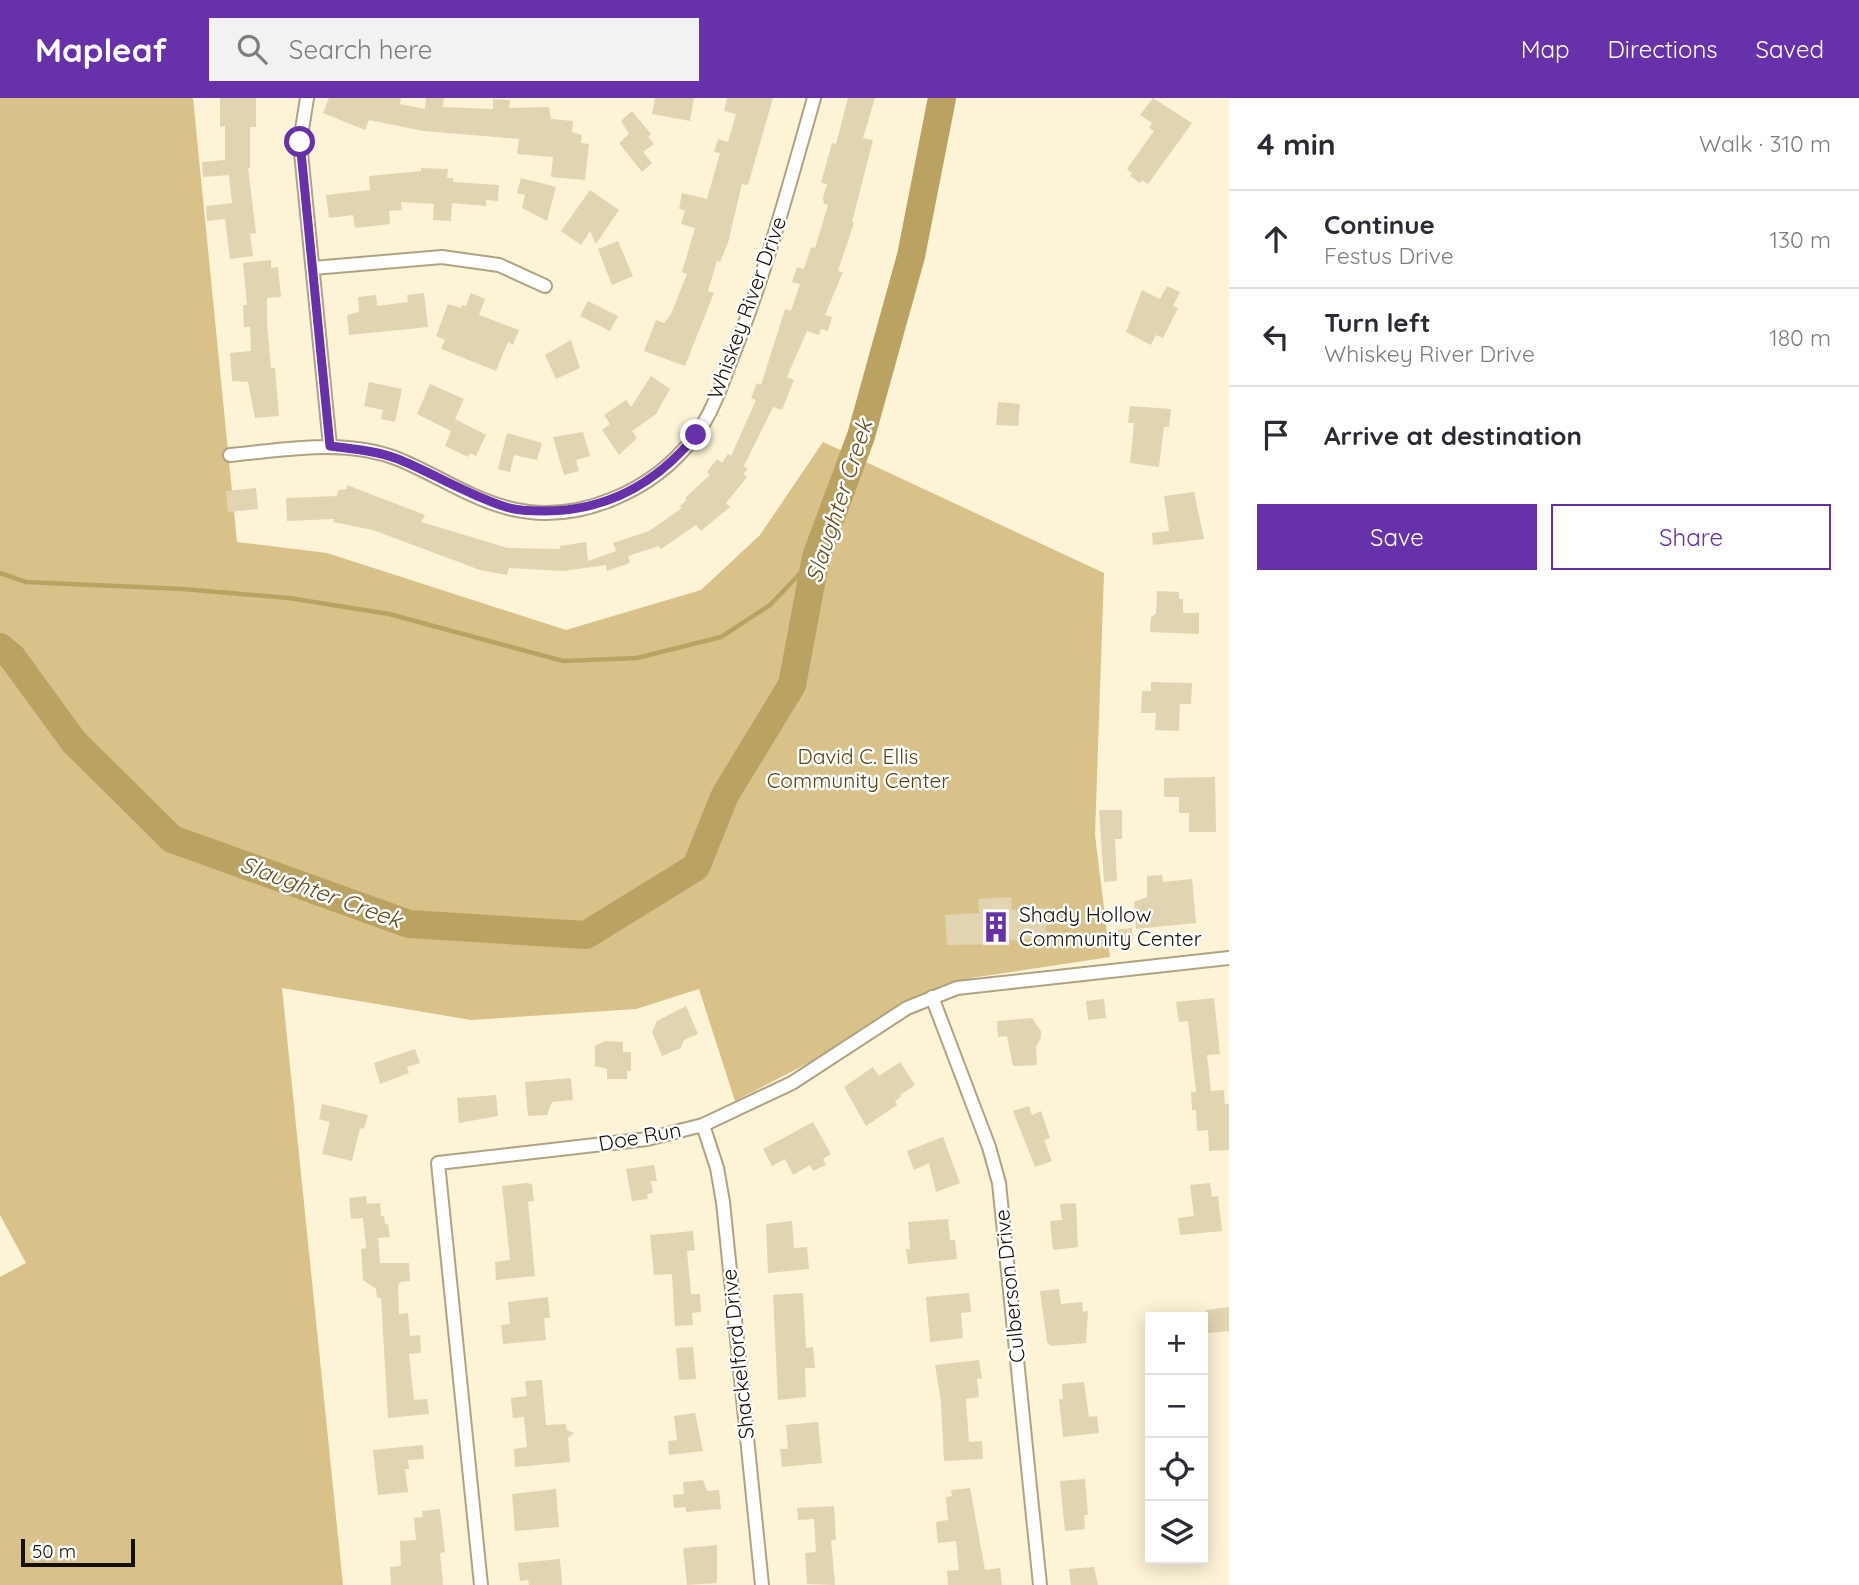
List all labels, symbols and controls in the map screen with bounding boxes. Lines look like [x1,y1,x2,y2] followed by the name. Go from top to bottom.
[209,18,699,81] search box
[35,29,167,70] text: Mapleaf
[233,30,271,68] icon: search
[289,33,432,66] text: Search here
[1521,34,1570,64] text: Map
[1608,34,1718,64] text: Directions
[1756,34,1824,64] text: Saved
[1257,125,1336,163] text: 4 min
[284,126,315,157] route start
[1699,129,1831,158] text: Walk · 310 m
[1324,208,1435,241] text: Continue
[701,213,791,403] street label: Whiskey River Drive
[1257,220,1295,258] icon: ahead
[1769,225,1831,254] text: 130 m
[1324,241,1454,270] text: Festus Drive
[1324,306,1431,339] text: Turn left
[1257,318,1295,356] icon: left
[1769,323,1831,352] text: 180 m
[1324,339,1535,368] text: Whiskey River Drive
[799,414,879,586] water label: Slaughter Creek
[1257,416,1295,454] icon: arrive
[680,419,711,450] route end
[1324,419,1582,452] text: Arrive at destination
[1257,504,1537,570] button: Save
[1551,504,1831,570] button: Share
[767,743,949,793] park label: David C. Ellis Community Center
[236,849,407,935] water label: Slaughter Creek
[1019,901,1202,951] place label: Shady Hollow Community Center
[979,910,1013,944] building icon: Shady Hollow Community Center
[596,1116,683,1156] street label: Doe Run
[988,1208,1030,1364] street label: Culberson Drive
[715,1268,759,1440] street label: Shackelford Drive
[1145,1312,1208,1564] map controls
[1145,1312,1208,1375] button: +
[1145,1375,1208,1438] button: −
[1145,1438,1208,1501] button: locate
[1145,1501,1208,1564] button: layers
[21,1536,135,1568] scale bar
[32,1539,76,1563] text: 50 m

